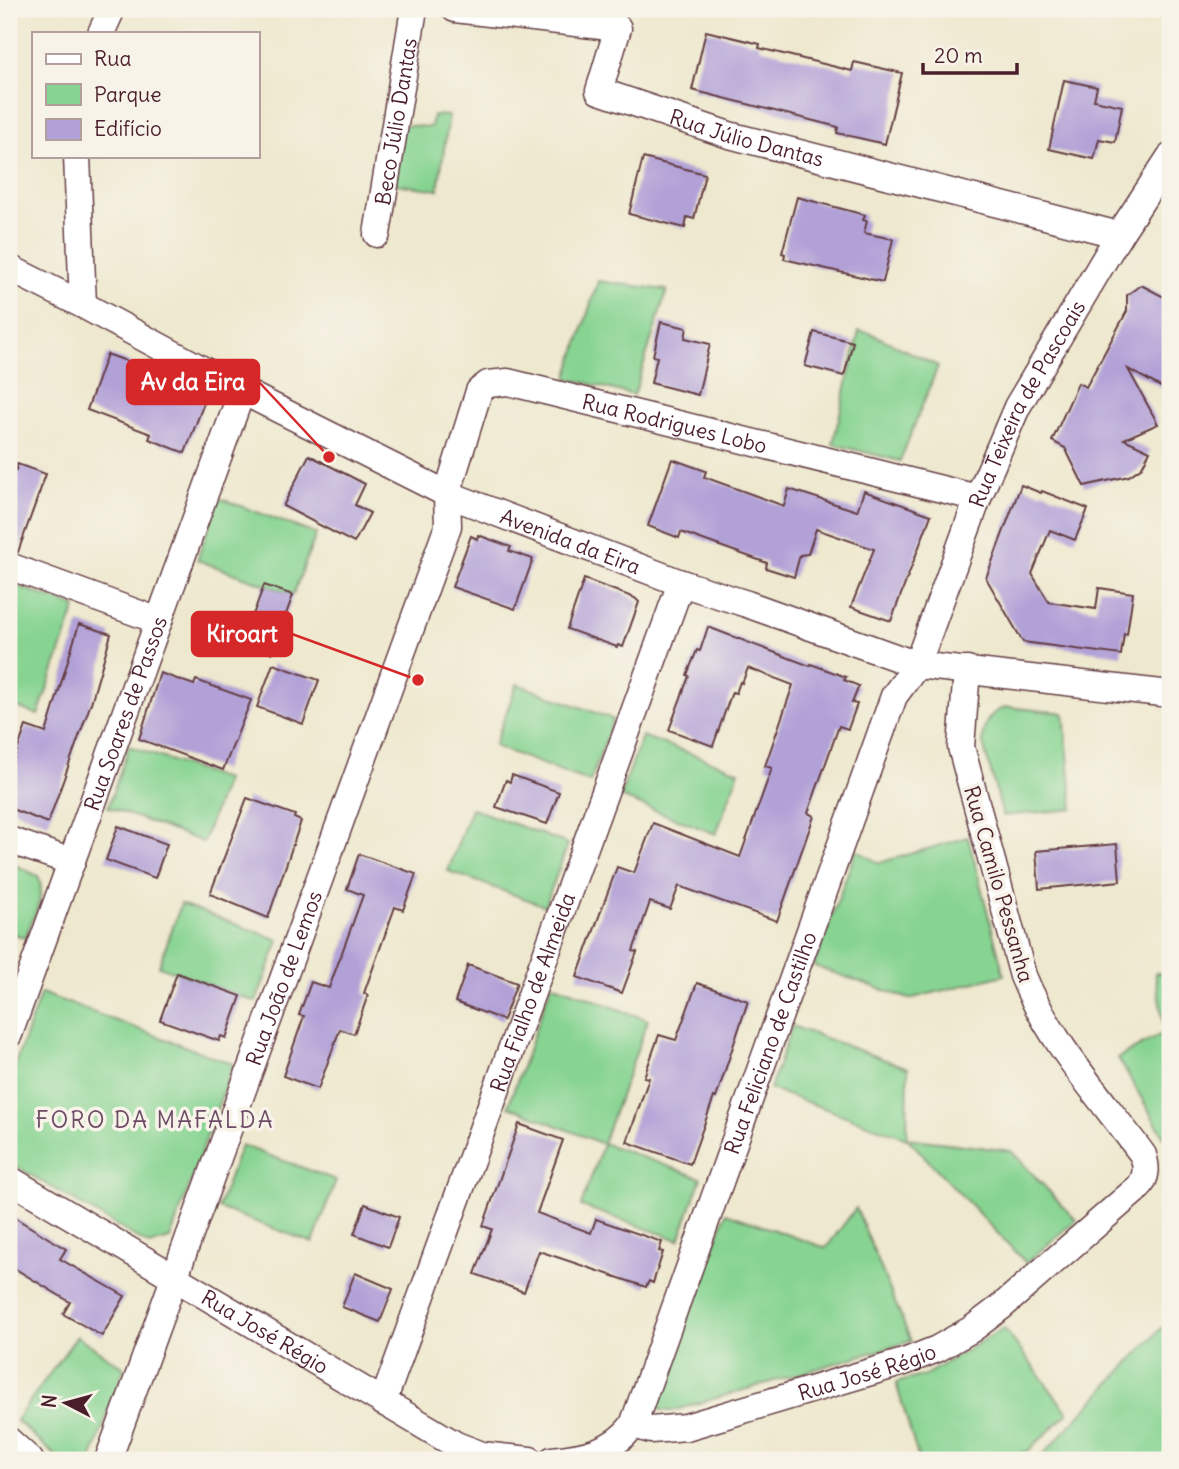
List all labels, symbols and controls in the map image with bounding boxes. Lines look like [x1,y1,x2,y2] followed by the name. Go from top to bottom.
[32,32,259,158] legend
[923,32,1018,76] scale bar
[368,36,423,207] street label: Beco Júlio Dantas
[934,42,983,69] text: 20 m
[94,45,131,72] text: Rua
[94,81,162,108] text: Parque
[666,102,827,172] street label: Rua Júlio Dantas
[94,115,162,142] text: Edifício
[962,295,1091,511] street label: Rua Teixeira de Pascoais
[127,360,259,404] callout: Av da Eira
[141,367,245,396] text: Av da Eira
[580,387,770,459] street label: Rua Rodrigues Lobo
[497,502,644,580] street label: Avenida da Eira
[78,612,173,814] street label: Rua Soares de Passos
[192,612,292,656] callout: Kiroart
[206,619,278,648] text: Kiroart
[958,783,1040,985] street label: Rua Camilo Pessanha
[239,887,328,1069] street label: Rua João de Lemos
[483,889,581,1096] street label: Rua Fialho de Almeida
[718,928,822,1158] street label: Rua Feliciano de Castilho
[36,1105,274,1134] district label: FORO DA MAFALDA
[197,1283,334,1380] street label: Rua José Régio
[795,1337,940,1406] street label: Rua José Régio
[32,1368,102,1438] north arrow
[36,1393,62,1409] text: N

